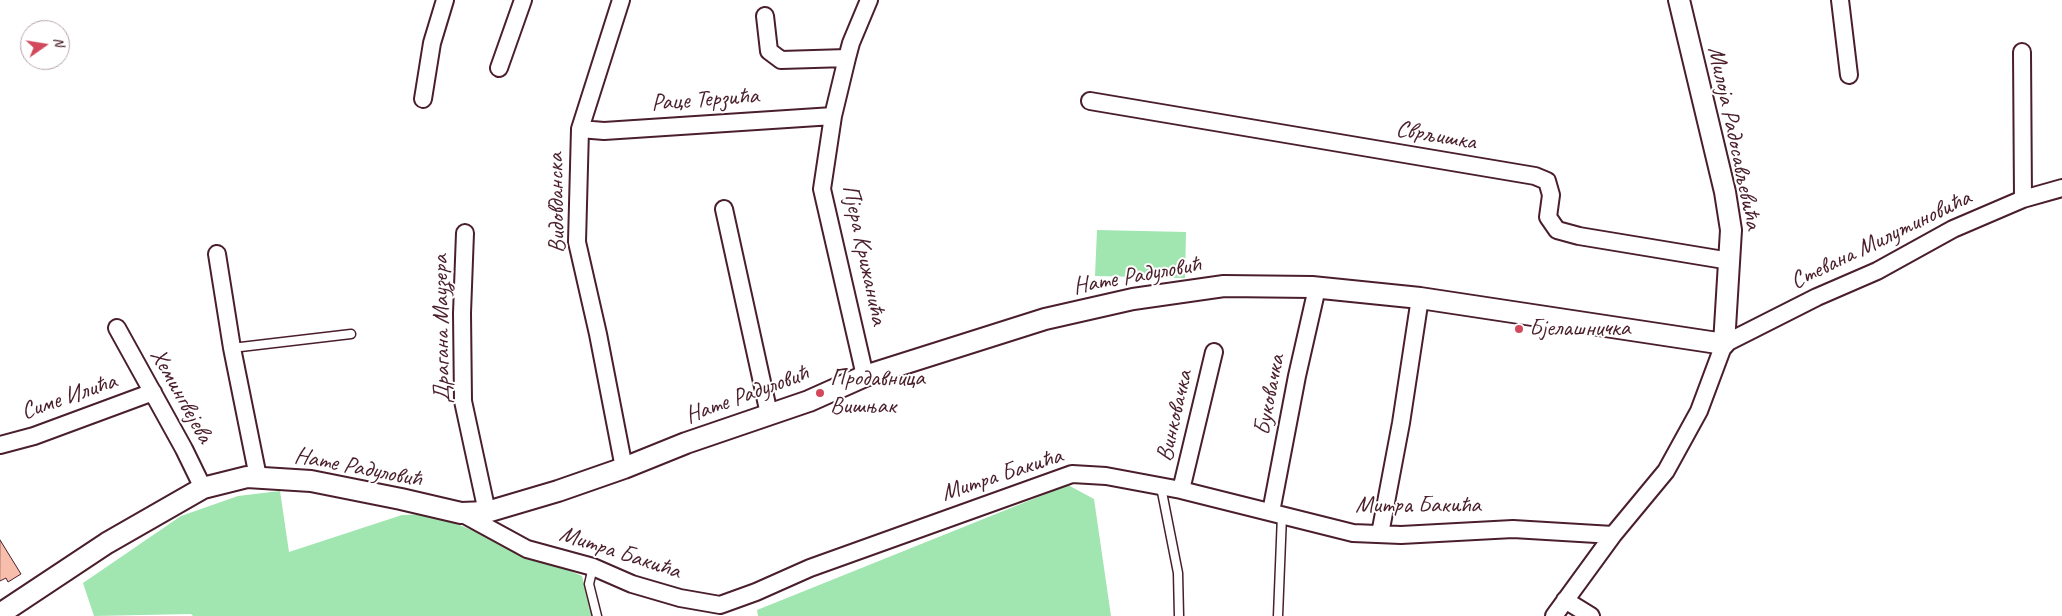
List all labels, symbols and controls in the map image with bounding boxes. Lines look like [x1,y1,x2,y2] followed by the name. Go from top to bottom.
[20,20,70,70] north arrow
[50,36,68,48] text: N
[1701,44,1767,232] street label: Милоја Радосављевића
[650,82,760,118] street label: Раце Терзића
[1394,115,1478,157] street label: Сврљишка
[542,153,572,253] street label: Видовданска
[835,182,893,328] street label: Пјера Крижанића
[1786,184,1976,296] street label: Стевана Милутиновића
[1071,251,1203,301] street label: Нате Радуловић
[426,254,458,404] street label: Драгана Маузера
[1529,315,1630,343] place label: Бјелашничка
[1513,323,1525,335] marker: Бјелашничка
[143,344,219,448] street label: Хемингвејева
[1248,352,1292,438] street label: Буковачка
[681,359,813,431] street label: Нате Радуловић
[830,365,925,421] place label: Продавница Вишњак
[17,367,121,427] street label: Симе Илића
[1151,368,1199,464] street label: Винковачка
[814,387,826,399] marker: Продавница Вишњак
[292,442,424,494] street label: Нате Радуловић
[938,442,1066,508] street label: Митра Бакића
[1355,492,1481,520] street label: Митра Бакића
[556,520,684,586] street label: Митра Бакића

